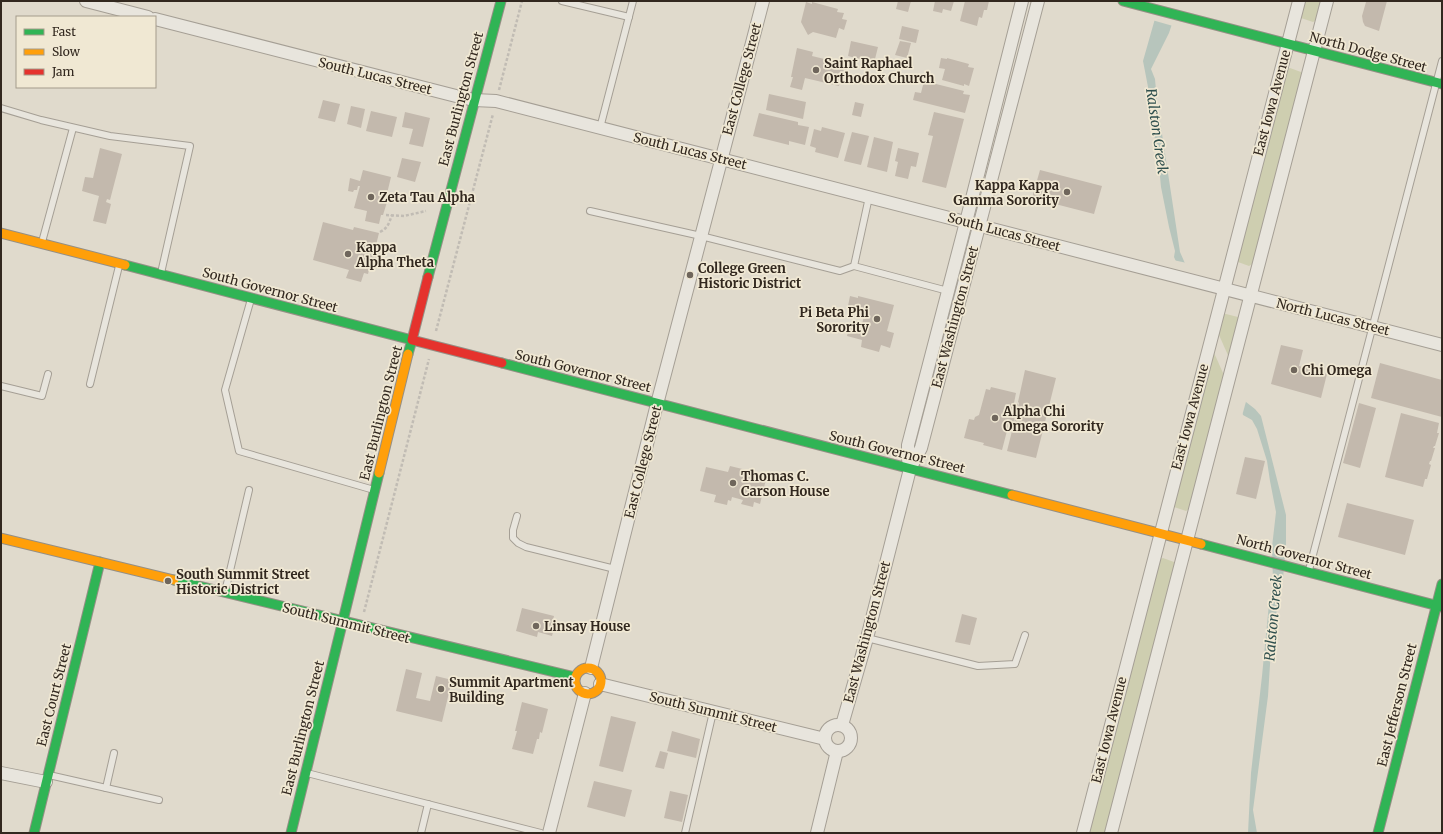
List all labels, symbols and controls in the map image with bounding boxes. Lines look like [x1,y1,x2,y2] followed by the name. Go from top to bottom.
[16,16,156,88] legend
[719,21,765,137] street label: East College Street
[52,24,76,39] text: Fast
[1308,28,1428,76] street label: North Dodge Street
[435,30,487,168] street label: East Burlington Street
[52,44,81,59] text: Slow
[1250,48,1294,158] street label: East Iowa Avenue
[317,54,433,98] street label: South Lucas Street
[824,55,935,87] place label: Saint Raphael Orthodox Church
[51,64,75,79] text: Jam
[811,65,821,75] marker: Saint Raphael Orthodox Church
[1142,87,1172,175] water label: Ralston Creek
[632,129,748,173] street label: South Lucas Street
[953,177,1059,209] place label: Kappa Kappa Gamma Sorority
[1062,187,1072,197] marker: Kappa Kappa Gamma Sorority
[379,189,475,206] place label: Zeta Tau Alpha
[366,192,376,202] marker: Zeta Tau Alpha
[946,209,1062,255] street label: South Lucas Street
[355,239,434,271] place label: Kappa Alpha Theta
[928,244,982,390] street label: East Washington Street
[343,249,353,259] marker: Kappa Alpha Theta
[698,260,802,292] place label: College Green Historic District
[200,264,340,316] street label: South Governor Street
[685,270,695,280] marker: College Green Historic District
[1275,295,1391,339] street label: North Lucas Street
[799,304,870,336] place label: Pi Beta Phi Sorority
[872,314,882,324] marker: Pi Beta Phi Sorority
[356,344,406,482] street label: East Burlington Street
[513,346,653,396] street label: South Governor Street
[1168,362,1212,472] street label: East Iowa Avenue
[1302,362,1372,379] place label: Chi Omega
[1289,365,1299,375] marker: Chi Omega
[1002,403,1104,435] place label: Alpha Chi Omega Sorority
[621,404,665,520] street label: East College Street
[990,413,1000,423] marker: Alpha Chi Omega Sorority
[827,427,967,477] street label: South Governor Street
[741,468,829,500] place label: Thomas C. Carson House
[728,478,738,488] marker: Thomas C. Carson House
[1234,531,1374,583] street label: North Governor Street
[840,559,894,705] street label: East Washington Street
[176,566,311,598] place label: South Summit Street Historic District
[1260,574,1286,662] water label: Ralston Creek
[163,576,173,586] marker: South Summit Street Historic District
[280,599,412,647] street label: South Summit Street
[544,618,630,635] place label: Linsay House
[531,621,541,631] marker: Linsay House
[1373,641,1421,769] street label: East Jefferson Street
[33,642,75,748] street label: East Court Street
[278,659,328,797] street label: East Burlington Street
[449,674,574,706] place label: Summit Apartment Building
[1088,675,1130,785] street label: East Iowa Avenue
[436,684,446,694] marker: Summit Apartment Building
[647,688,779,736] street label: South Summit Street

